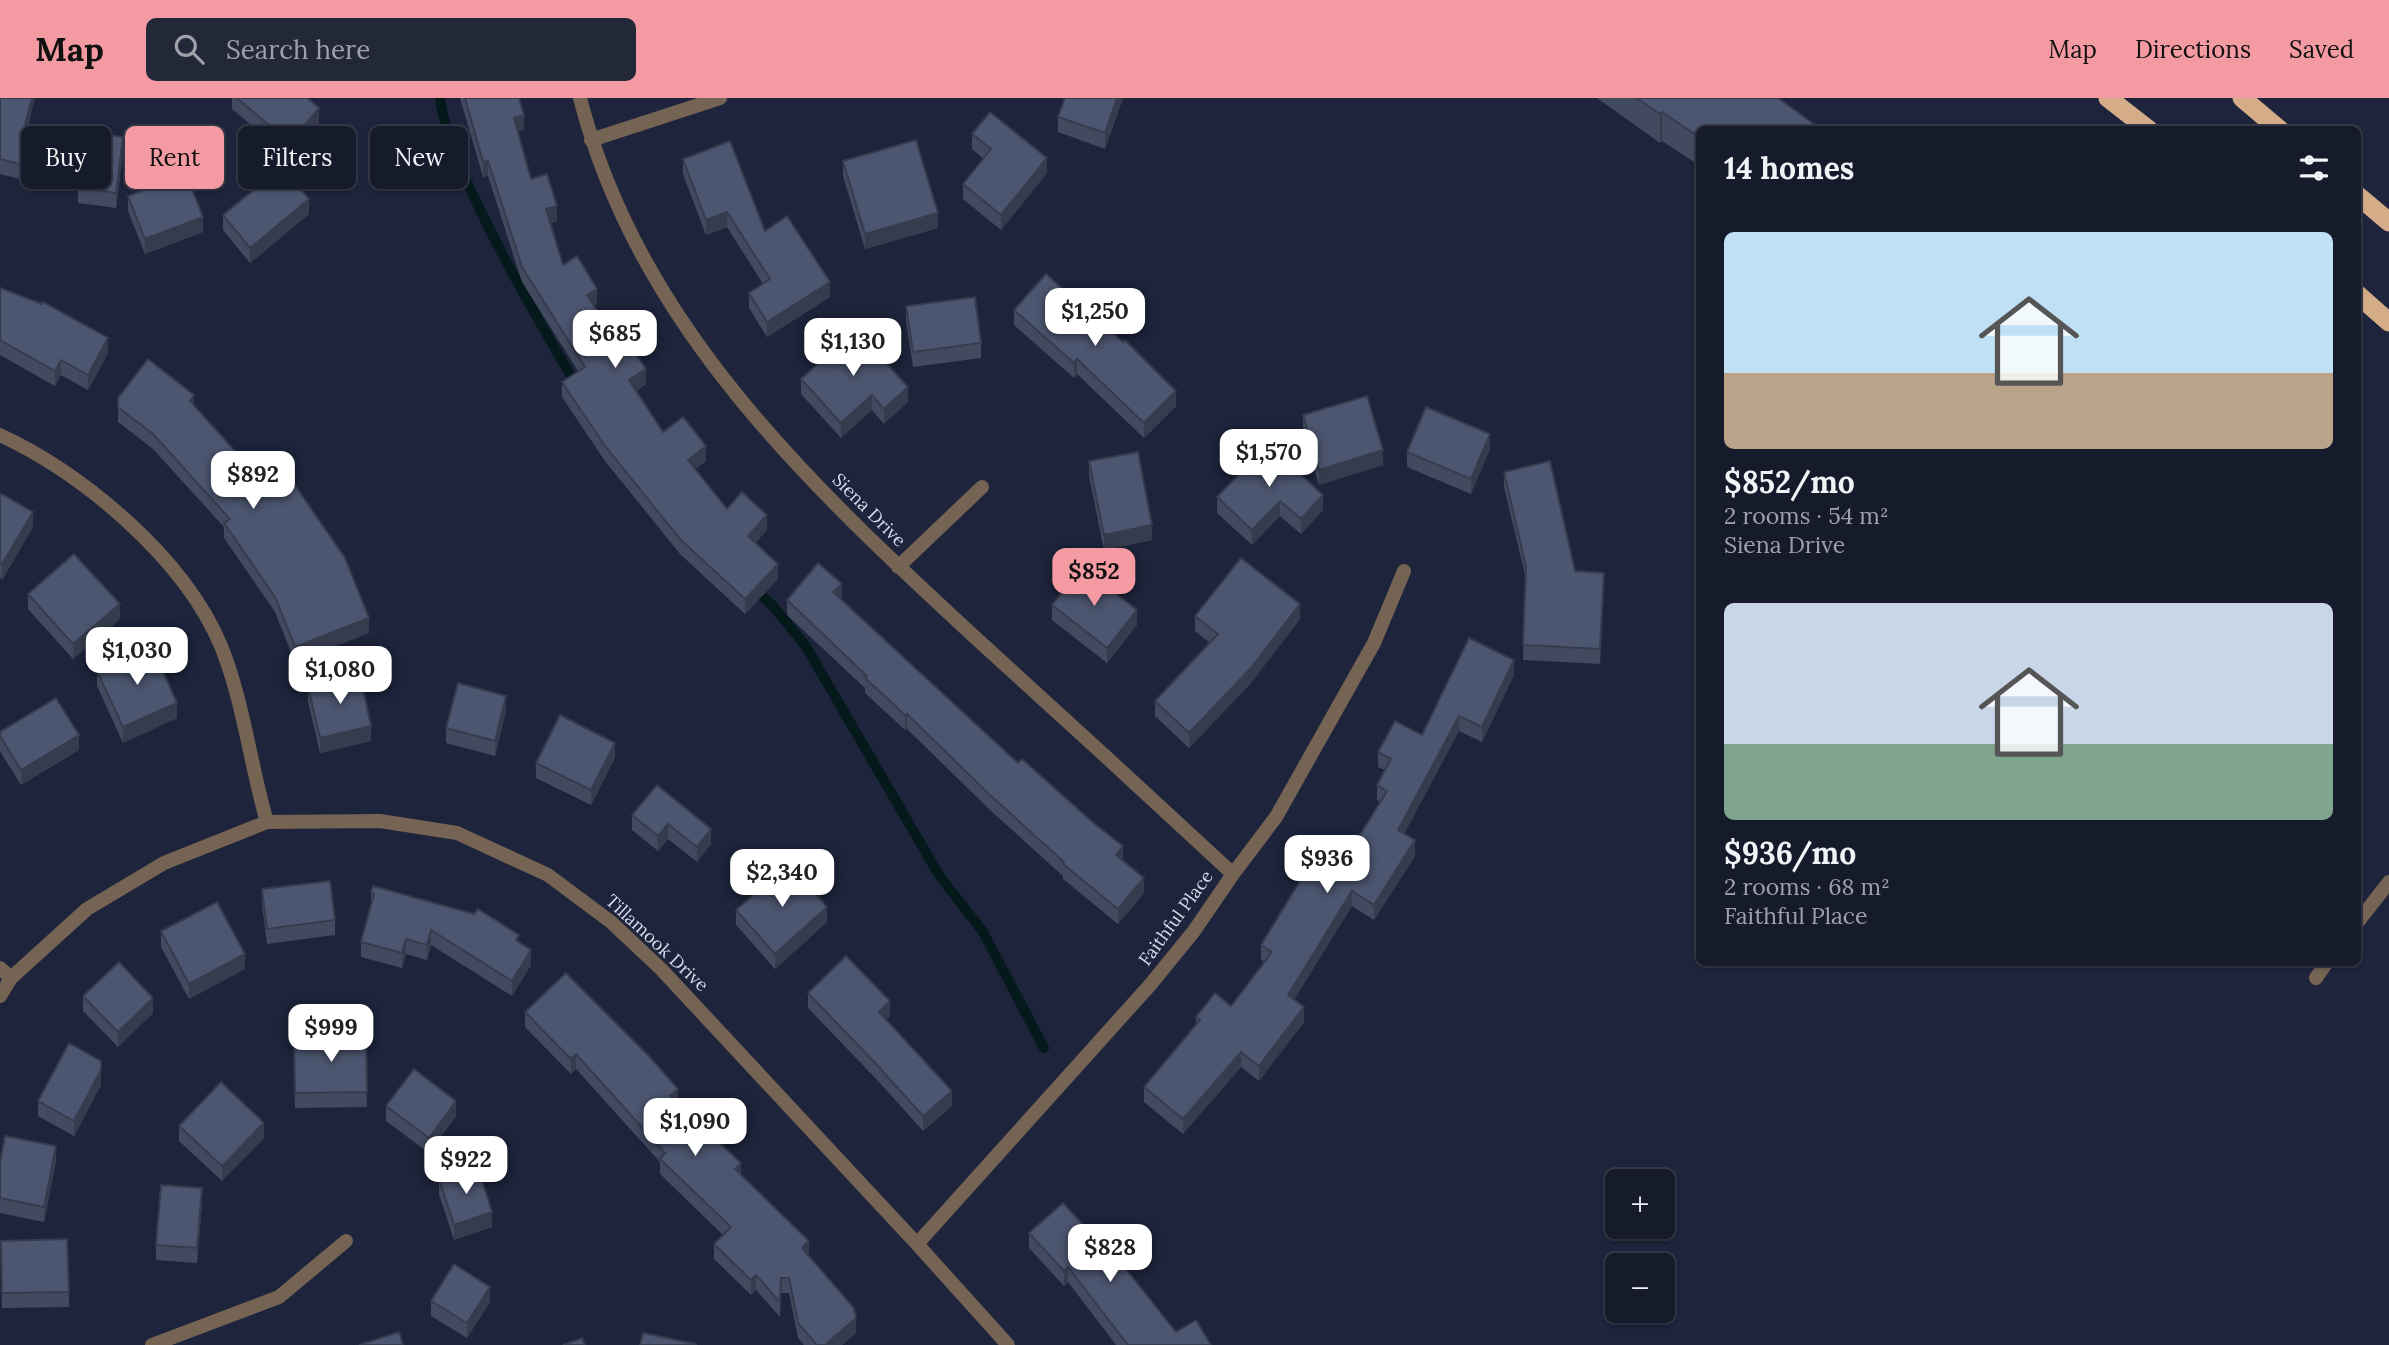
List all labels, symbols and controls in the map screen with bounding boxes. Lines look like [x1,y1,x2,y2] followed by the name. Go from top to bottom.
[146,18,636,81] search box
[35,28,104,70] text: Map
[170,30,208,68] icon: search
[226,33,370,66] text: Search here
[2048,34,2097,65] text: Map
[2135,34,2251,65] text: Directions
[2289,34,2354,65] text: Saved
[21,126,111,189] chip: Buy
[125,126,224,189] chip: Rent
[238,126,356,189] chip: Filters
[370,126,468,189] chip: New
[1724,149,1854,187] text: 14 homes
[2295,149,2333,187] icon: filters
[1966,278,2092,404] icon: home
[1038,288,1152,348] pin: $1,250
[1061,296,1129,325] text: $1,250
[574,310,656,370] pin: $685
[589,318,641,347] text: $685
[796,318,910,378] pin: $1,130
[820,326,886,355] text: $1,130
[1212,430,1326,489] pin: $1,570
[1236,437,1302,466] text: $1,570
[212,452,294,511] pin: $892
[227,459,279,488] text: $892
[1724,463,1855,501] text: $852/mo
[828,468,911,551] street label: Siena Drive
[1724,501,1889,530] text: 2 rooms · 54 m²
[1724,530,1845,559] text: Siena Drive
[1053,548,1135,608] pin: $852
[1068,556,1120,585] text: $852
[80,628,194,687] pin: $1,030
[102,635,172,664] text: $1,030
[283,646,397,706] pin: $1,080
[1966,649,2092,775] icon: home
[305,654,375,683] text: $1,080
[1724,834,1856,872] text: $936/mo
[1286,836,1368,895] pin: $936
[1301,843,1353,872] text: $936
[725,850,839,909] pin: $2,340
[746,857,818,886] text: $2,340
[1133,865,1218,970] street label: Faithful Place
[1724,872,1890,901] text: 2 rooms · 68 m²
[601,889,714,996] street label: Tillamook Drive
[1724,901,1867,930] text: Faithful Place
[290,1004,372,1064] pin: $999
[304,1012,358,1041] text: $999
[638,1098,752,1158] pin: $1,090
[660,1106,730,1135] text: $1,090
[425,1136,507,1196] pin: $922
[440,1144,492,1173] text: $922
[1605,1169,1675,1323] map controls
[1605,1169,1675,1239] button: +
[1069,1224,1151,1284] pin: $828
[1084,1232,1136,1261] text: $828
[1605,1253,1675,1323] button: −

